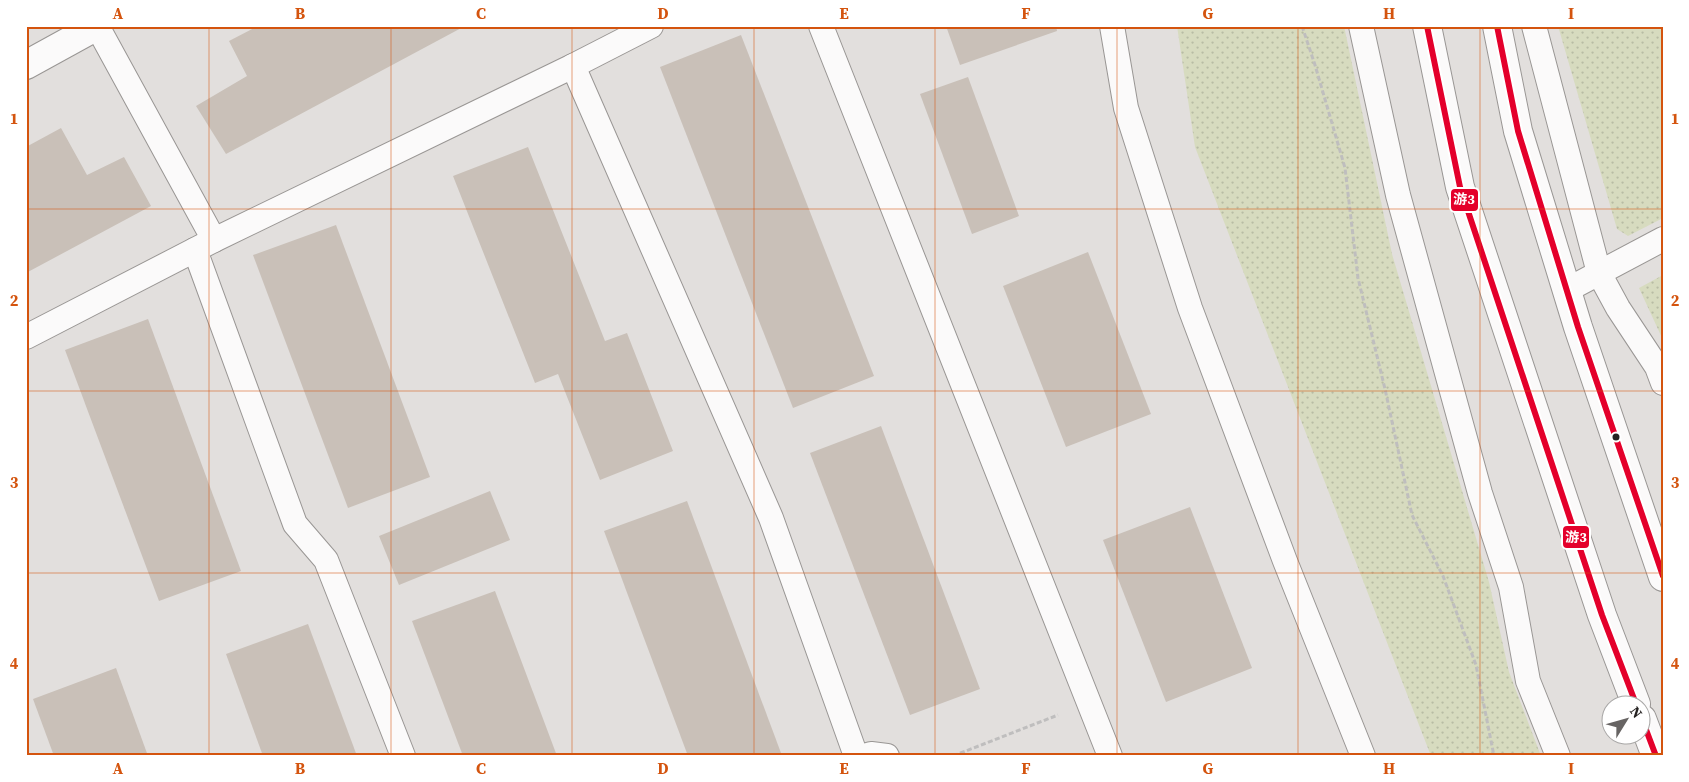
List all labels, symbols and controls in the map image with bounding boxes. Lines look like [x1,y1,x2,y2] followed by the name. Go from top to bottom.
[113,2,124,24] text: A
[295,2,306,24] text: B
[476,2,486,24] text: C
[657,2,669,24] text: D
[839,2,849,24] text: E
[1021,2,1031,24] text: F
[1203,2,1214,24] text: G
[1383,2,1395,24] text: H
[1568,2,1574,24] text: I
[10,107,18,129] text: 1
[1671,107,1679,129] text: 1
[1450,188,1479,212] line badge: 游3
[1453,189,1475,209] text: 游3
[10,289,19,311] text: 2
[1671,289,1680,311] text: 2
[1611,432,1621,442] unlabelled marker
[10,471,19,493] text: 3
[1671,471,1680,493] text: 3
[1562,525,1590,549] line badge: 游3
[1565,527,1587,547] text: 游3
[10,652,19,674] text: 4
[1671,652,1680,674] text: 4
[1602,694,1652,744] north arrow
[1625,702,1647,722] text: N
[113,757,124,779] text: A
[295,757,306,779] text: B
[476,757,486,779] text: C
[657,757,669,779] text: D
[839,757,849,779] text: E
[1021,757,1031,779] text: F
[1203,757,1214,779] text: G
[1383,757,1395,779] text: H
[1568,757,1574,779] text: I

